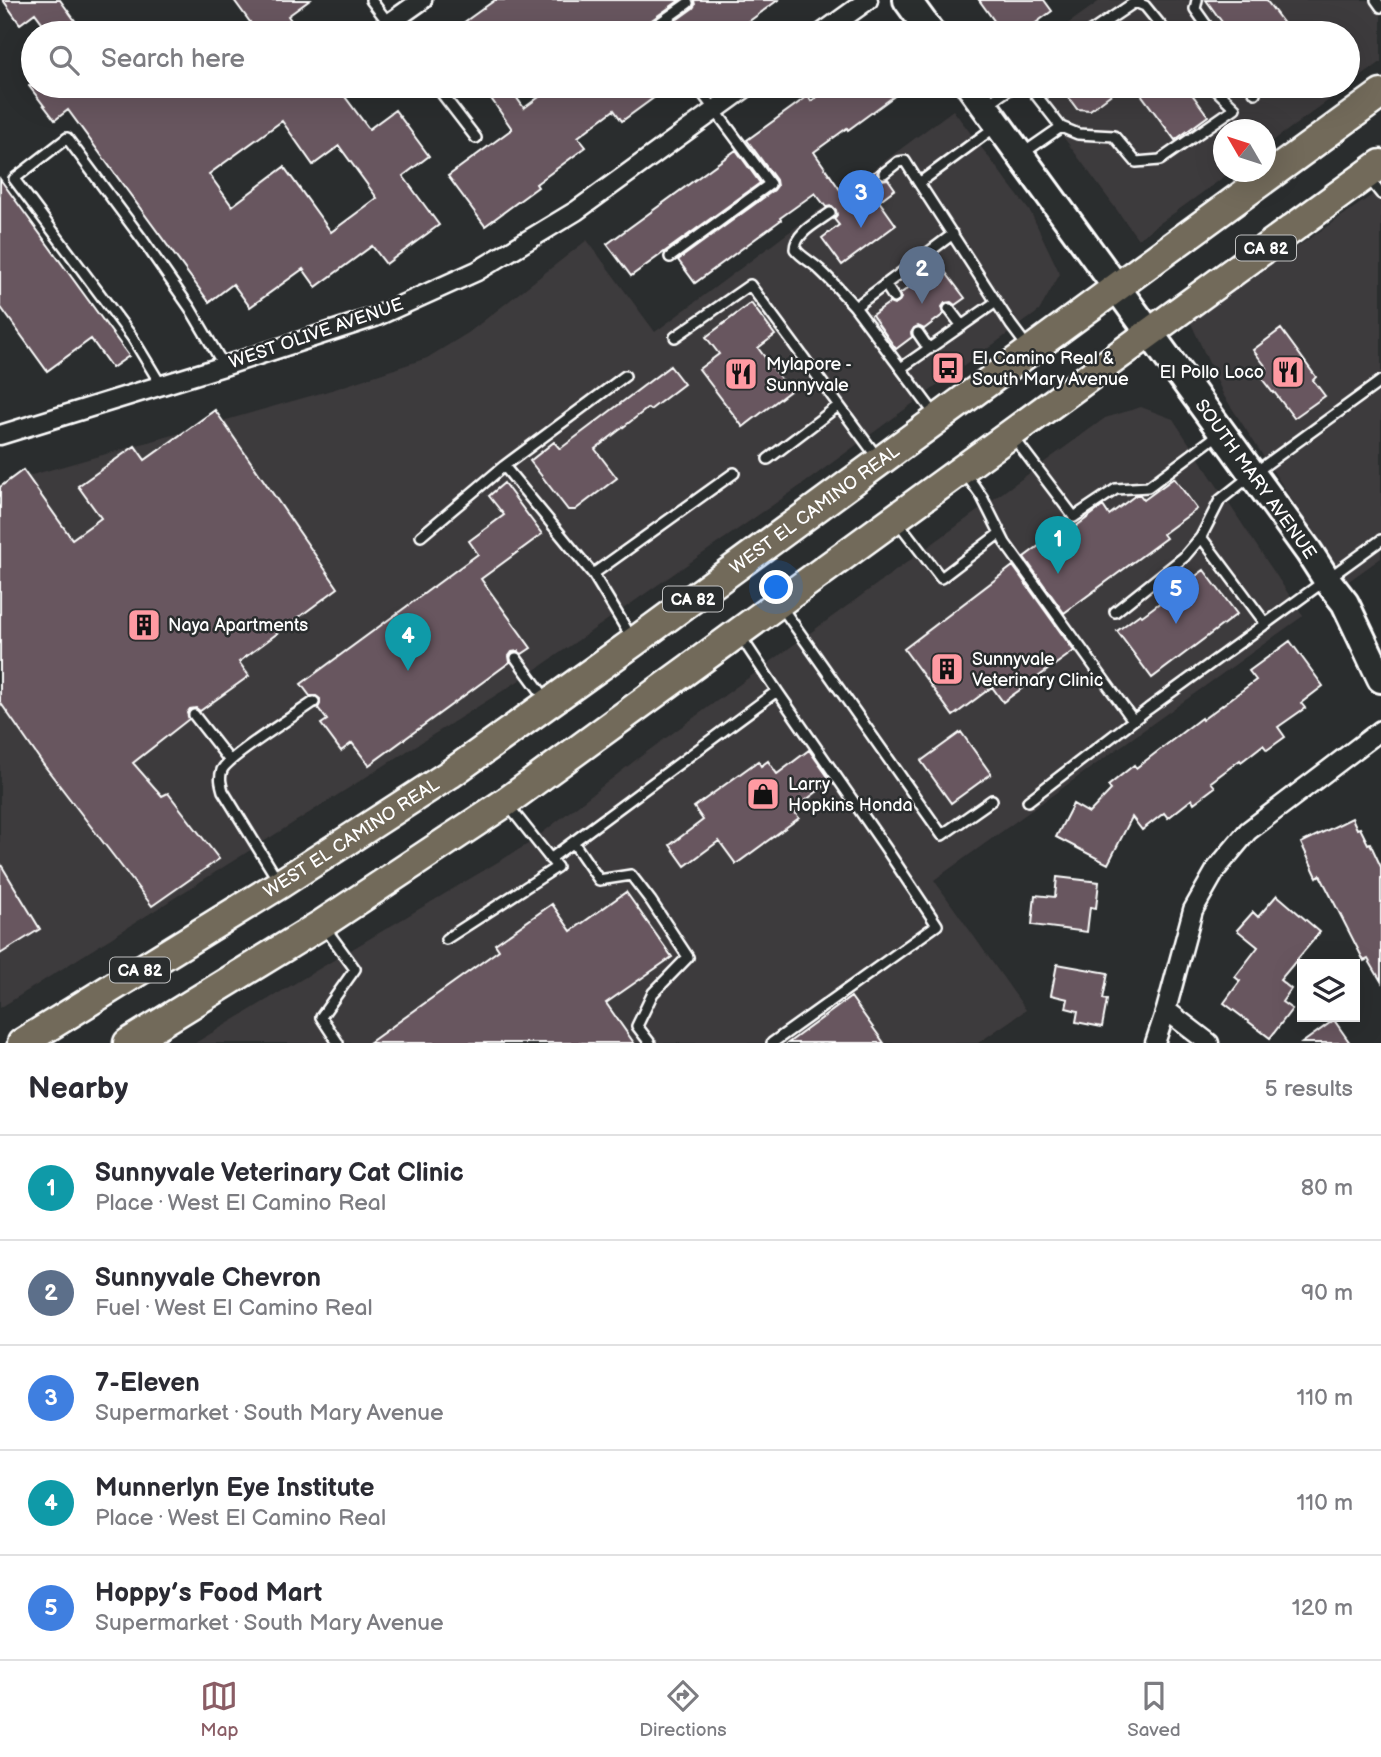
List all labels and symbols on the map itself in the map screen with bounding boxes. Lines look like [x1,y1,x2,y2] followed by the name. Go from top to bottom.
[1213,119,1276,182] north arrow
[838,170,884,228] pin: 3
[1236,236,1296,260] road number: CA 82
[899,246,945,304] pin: 2
[226,294,406,373] street label: WEST OLIVE AVENUE
[972,348,1129,390] place label: El Camino Real & South Mary Avenue
[929,349,967,387] bus stop icon: El Camino Real & South Mary Avenue
[1269,353,1307,391] restaurant icon: El Pollo Loco
[766,354,852,396] place label: Mylapore - Sunnyvale
[722,355,760,393] restaurant icon: Mylapore - Sunnyvale
[1160,362,1264,383] place label: El Pollo Loco
[1190,395,1321,563] street label: SOUTH MARY AVENUE
[726,440,904,579] street label: WEST EL CAMINO REAL
[1035,516,1081,574] pin: 1
[1153,566,1199,624] pin: 5
[759,570,793,604] your location
[663,586,723,612] road number: CA 82
[125,606,163,644] building icon: Naya Apartments
[385,613,431,671] pin: 4
[168,615,308,636] place label: Naya Apartments
[972,649,1103,691] place label: Sunnyvale Veterinary Clinic
[928,650,966,688] building icon: Sunnyvale Veterinary Clinic
[260,773,444,903] street label: WEST EL CAMINO REAL
[788,774,913,816] place label: Larry Hopkins Honda
[744,775,782,813] shop icon: Larry Hopkins Honda
[110,958,170,982] road number: CA 82

